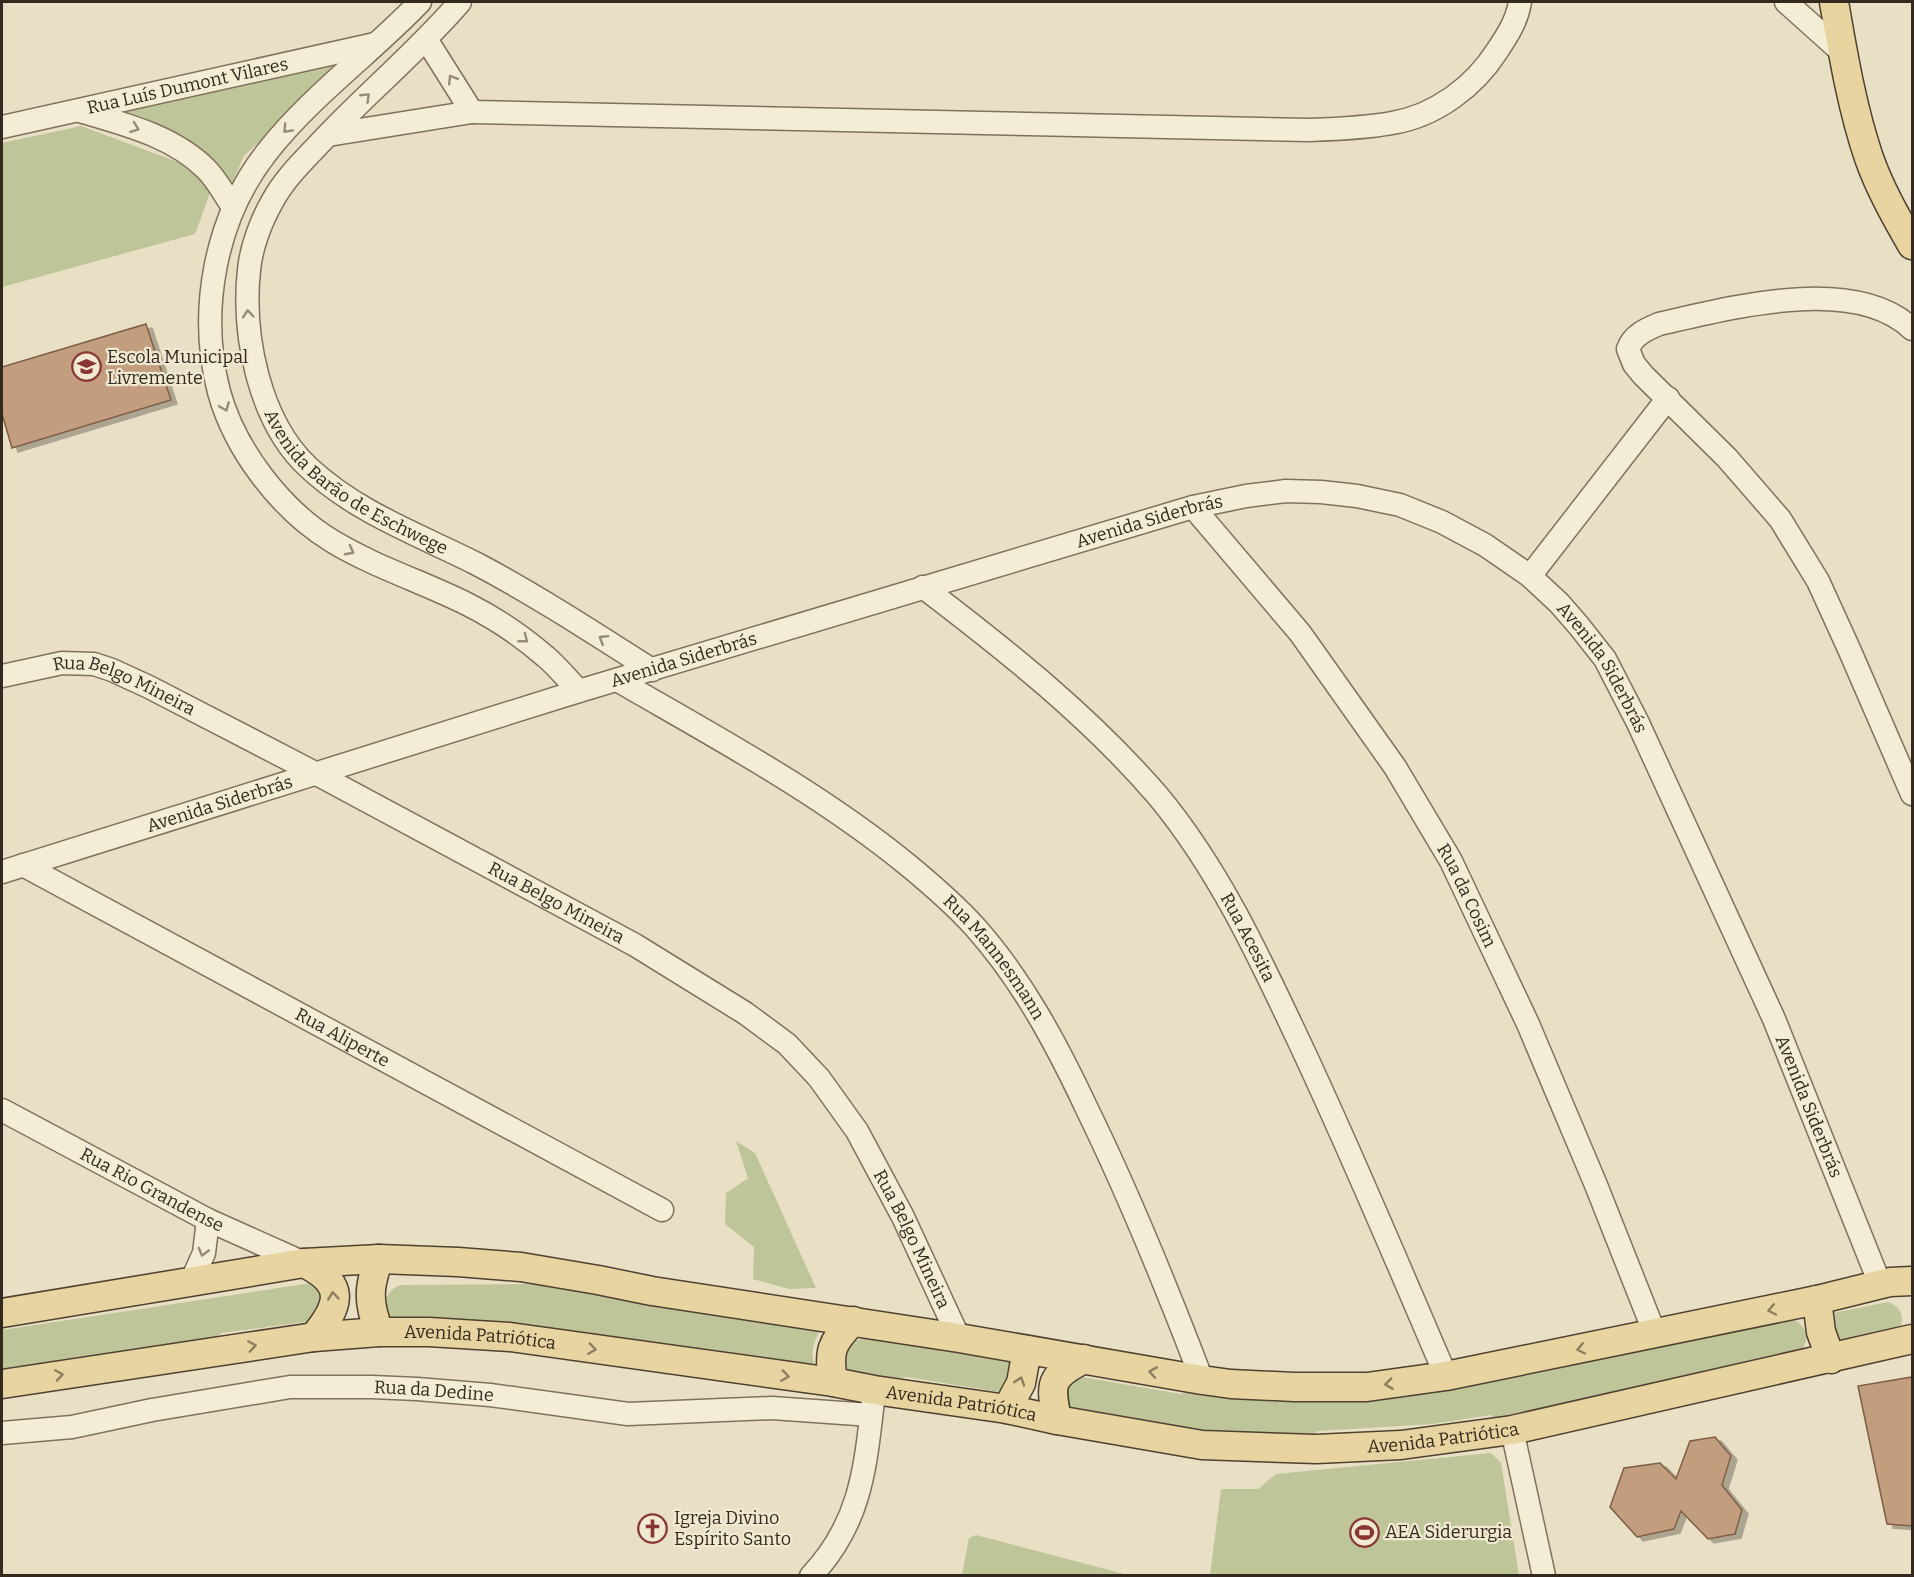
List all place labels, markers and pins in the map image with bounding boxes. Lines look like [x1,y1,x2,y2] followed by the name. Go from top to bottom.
[107,346,248,389] place label: Escola Municipal Livremente
[70,351,102,383] school or university icon: Escola Municipal Livremente
[674,1507,791,1550] place label: Igreja Divino Espírito Santo
[637,1512,669,1544] church icon: Igreja Divino Espírito Santo
[1348,1516,1380,1548] sports icon: AEA Siderurgia
[1385,1521,1512,1543] place label: AEA Siderurgia

